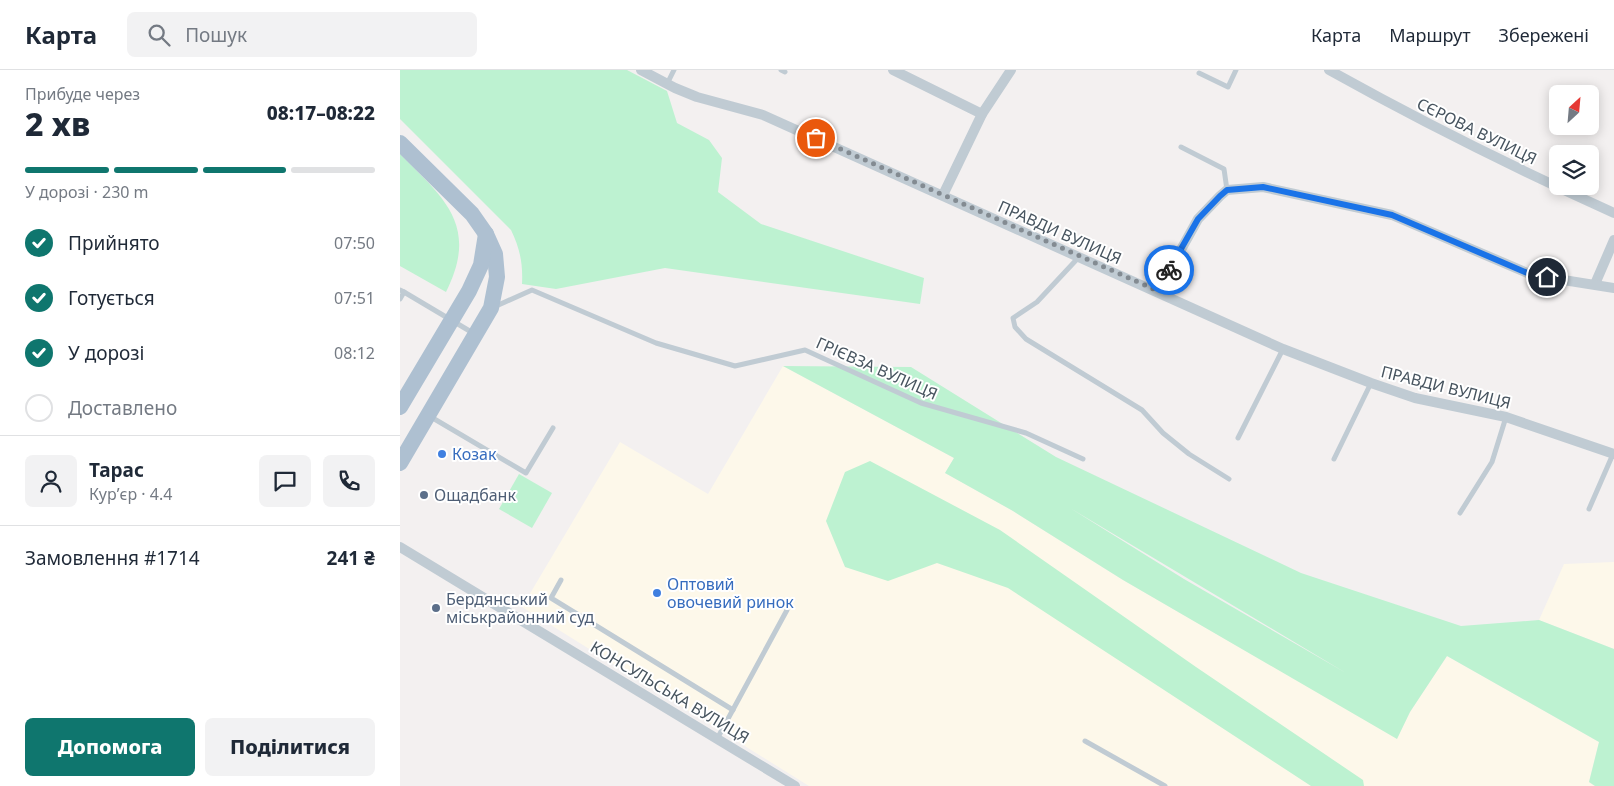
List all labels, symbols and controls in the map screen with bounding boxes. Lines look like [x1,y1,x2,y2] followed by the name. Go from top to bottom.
[127,12,477,57] search box
[25,18,97,51] text: Карта
[145,21,173,49] icon: search
[185,22,247,48] text: Пошук
[1311,23,1361,47] text: Карта
[1389,23,1471,47] text: Маршрут
[1499,23,1589,47] text: Збережені
[25,83,140,105] text: Прибуде через
[1549,85,1599,135] north arrow
[1549,85,1599,195] map controls
[1413,92,1541,170] street label: СЄРОВА ВУЛИЦЯ
[267,100,375,126] text: 08:17–08:22
[25,102,90,145] text: 2 хв
[795,117,837,159] pin
[802,124,830,152] icon: bag
[1549,145,1599,195] button: layers
[25,181,149,203] text: У дорозі · 230 m
[995,195,1125,269] street label: ПРАВДИ ВУЛИЦЯ
[25,229,53,257] icon: check
[68,230,160,256] text: Прийнято
[334,232,375,254] text: 07:50
[1144,245,1194,295] courier
[1155,256,1183,284] icon: bike
[1526,256,1568,298] pin
[1533,263,1561,291] icon: home
[25,284,53,312] icon: check
[68,285,155,311] text: Готується
[334,287,375,309] text: 07:51
[813,331,941,405] street label: ГРІЄВЗА ВУЛИЦЯ
[25,339,53,367] icon: check
[68,340,144,366] text: У дорозі
[334,342,375,364] text: 08:12
[1379,360,1513,414] street label: ПРАВДИ ВУЛИЦЯ
[68,395,177,421] text: Доставлено
[452,443,497,465] place label: Козак
[436,448,448,460] marker: Козак
[25,455,77,507] button: person
[259,455,311,507] button: chat
[323,455,375,507] button: phone
[89,457,144,483] text: Тарас
[89,483,172,505] text: Кур’єр · 4.4
[434,484,516,506] place label: Ощадбанк
[418,489,430,501] marker: Ощадбанк
[25,545,200,571] text: Замовлення #1714
[327,545,375,571] text: 241 ₴
[667,573,794,613] place label: Оптовий овочевий ринок
[651,587,663,599] marker: Оптовий овочевий ринок
[446,588,594,628] place label: Бердянський міськрайонний суд
[430,602,442,614] marker: Бердянський міськрайонний суд
[586,636,754,748] street label: КОНСУЛЬСЬКА ВУЛИЦЯ
[25,718,195,776] button: Допомога
[205,718,375,776] button: Поділитися

